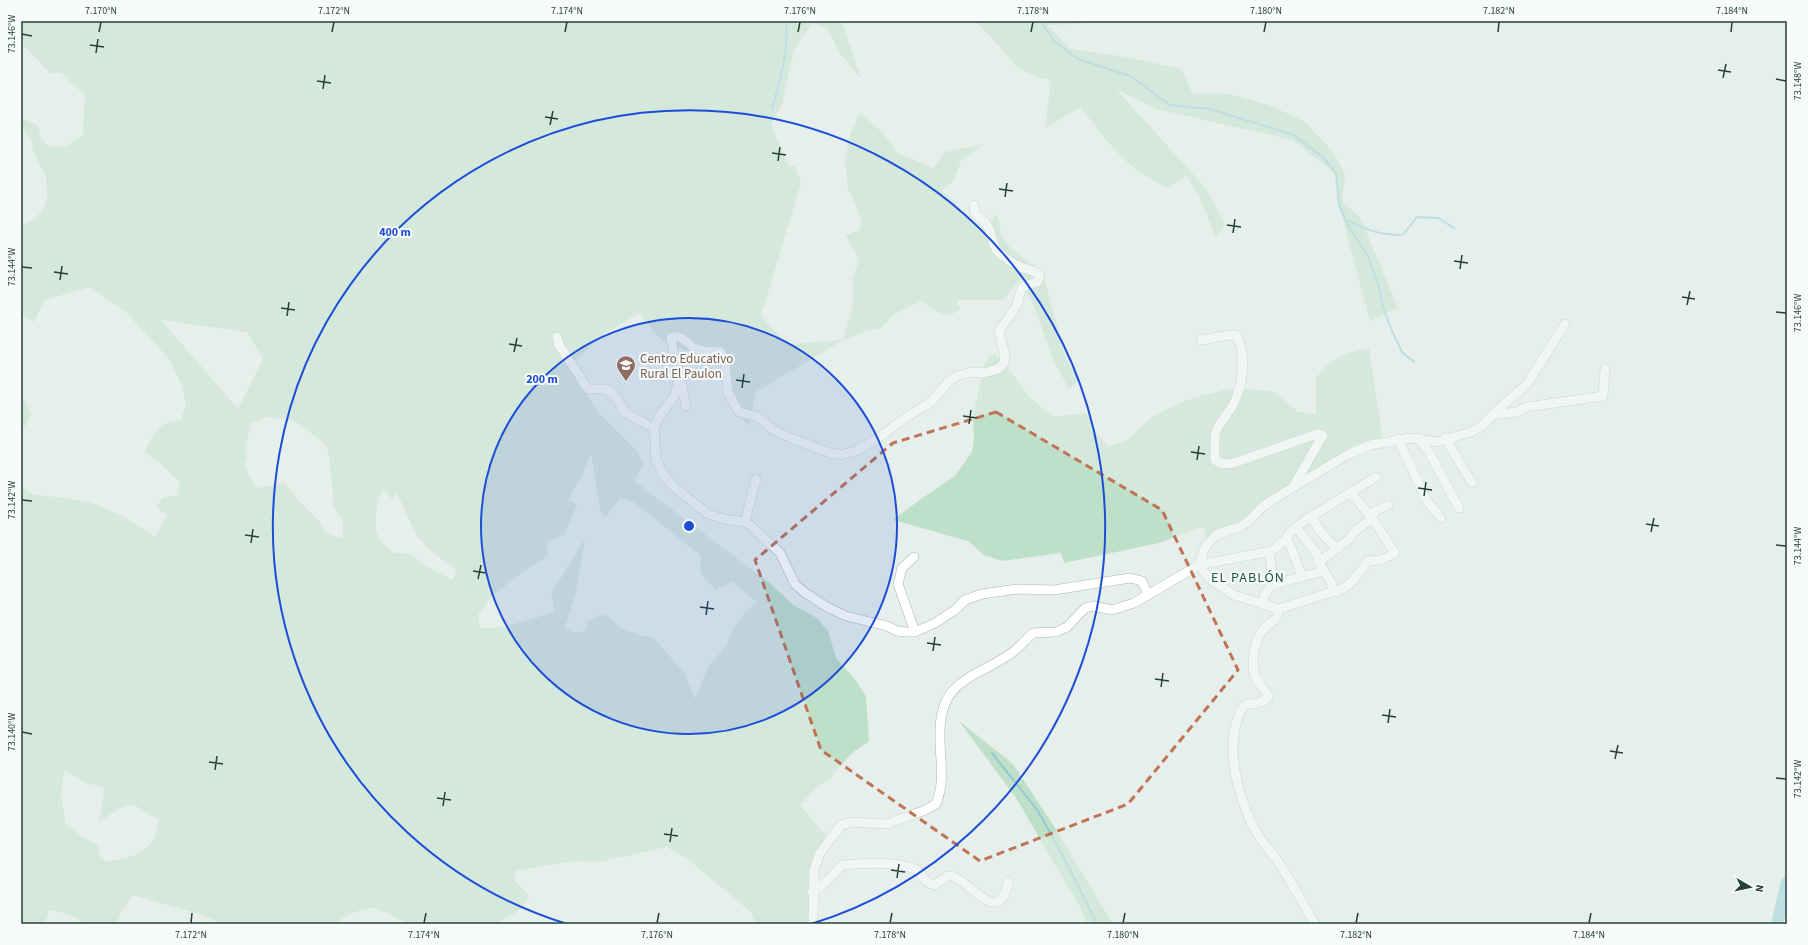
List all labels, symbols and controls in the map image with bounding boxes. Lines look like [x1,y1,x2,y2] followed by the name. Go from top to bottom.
[85,4,117,18] text: 7.170°N
[318,4,350,18] text: 7.172°N
[551,4,583,18] text: 7.174°N
[784,4,816,18] text: 7.176°N
[1017,4,1049,18] text: 7.178°N
[1250,4,1282,18] text: 7.180°N
[1483,4,1515,18] text: 7.182°N
[1716,4,1748,18] text: 7.184°N
[5,15,19,53] text: 73.146°W
[1791,62,1805,100] text: 73.148°W
[379,224,411,241] text: 400 m
[5,248,19,286] text: 73.144°W
[1791,294,1805,332] text: 73.146°W
[640,350,733,383] place label: Centro Educativo Rural El Paulon
[615,354,637,382] school or university icon: Centro Educativo Rural El Paulon
[526,371,558,388] text: 200 m
[5,481,19,519] text: 73.142°W
[682,519,696,533] centre of rings
[1791,527,1805,565] text: 73.144°W
[1211,568,1285,588] district label: EL PABLÓN
[5,713,19,751] text: 73.140°W
[1791,760,1805,798] text: 73.142°W
[1730,867,1770,907] north arrow
[1751,884,1767,893] text: N
[175,928,207,942] text: 7.172°N
[408,928,440,942] text: 7.174°N
[641,928,673,942] text: 7.176°N
[874,928,906,942] text: 7.178°N
[1107,928,1139,942] text: 7.180°N
[1340,928,1372,942] text: 7.182°N
[1573,928,1605,942] text: 7.184°N

